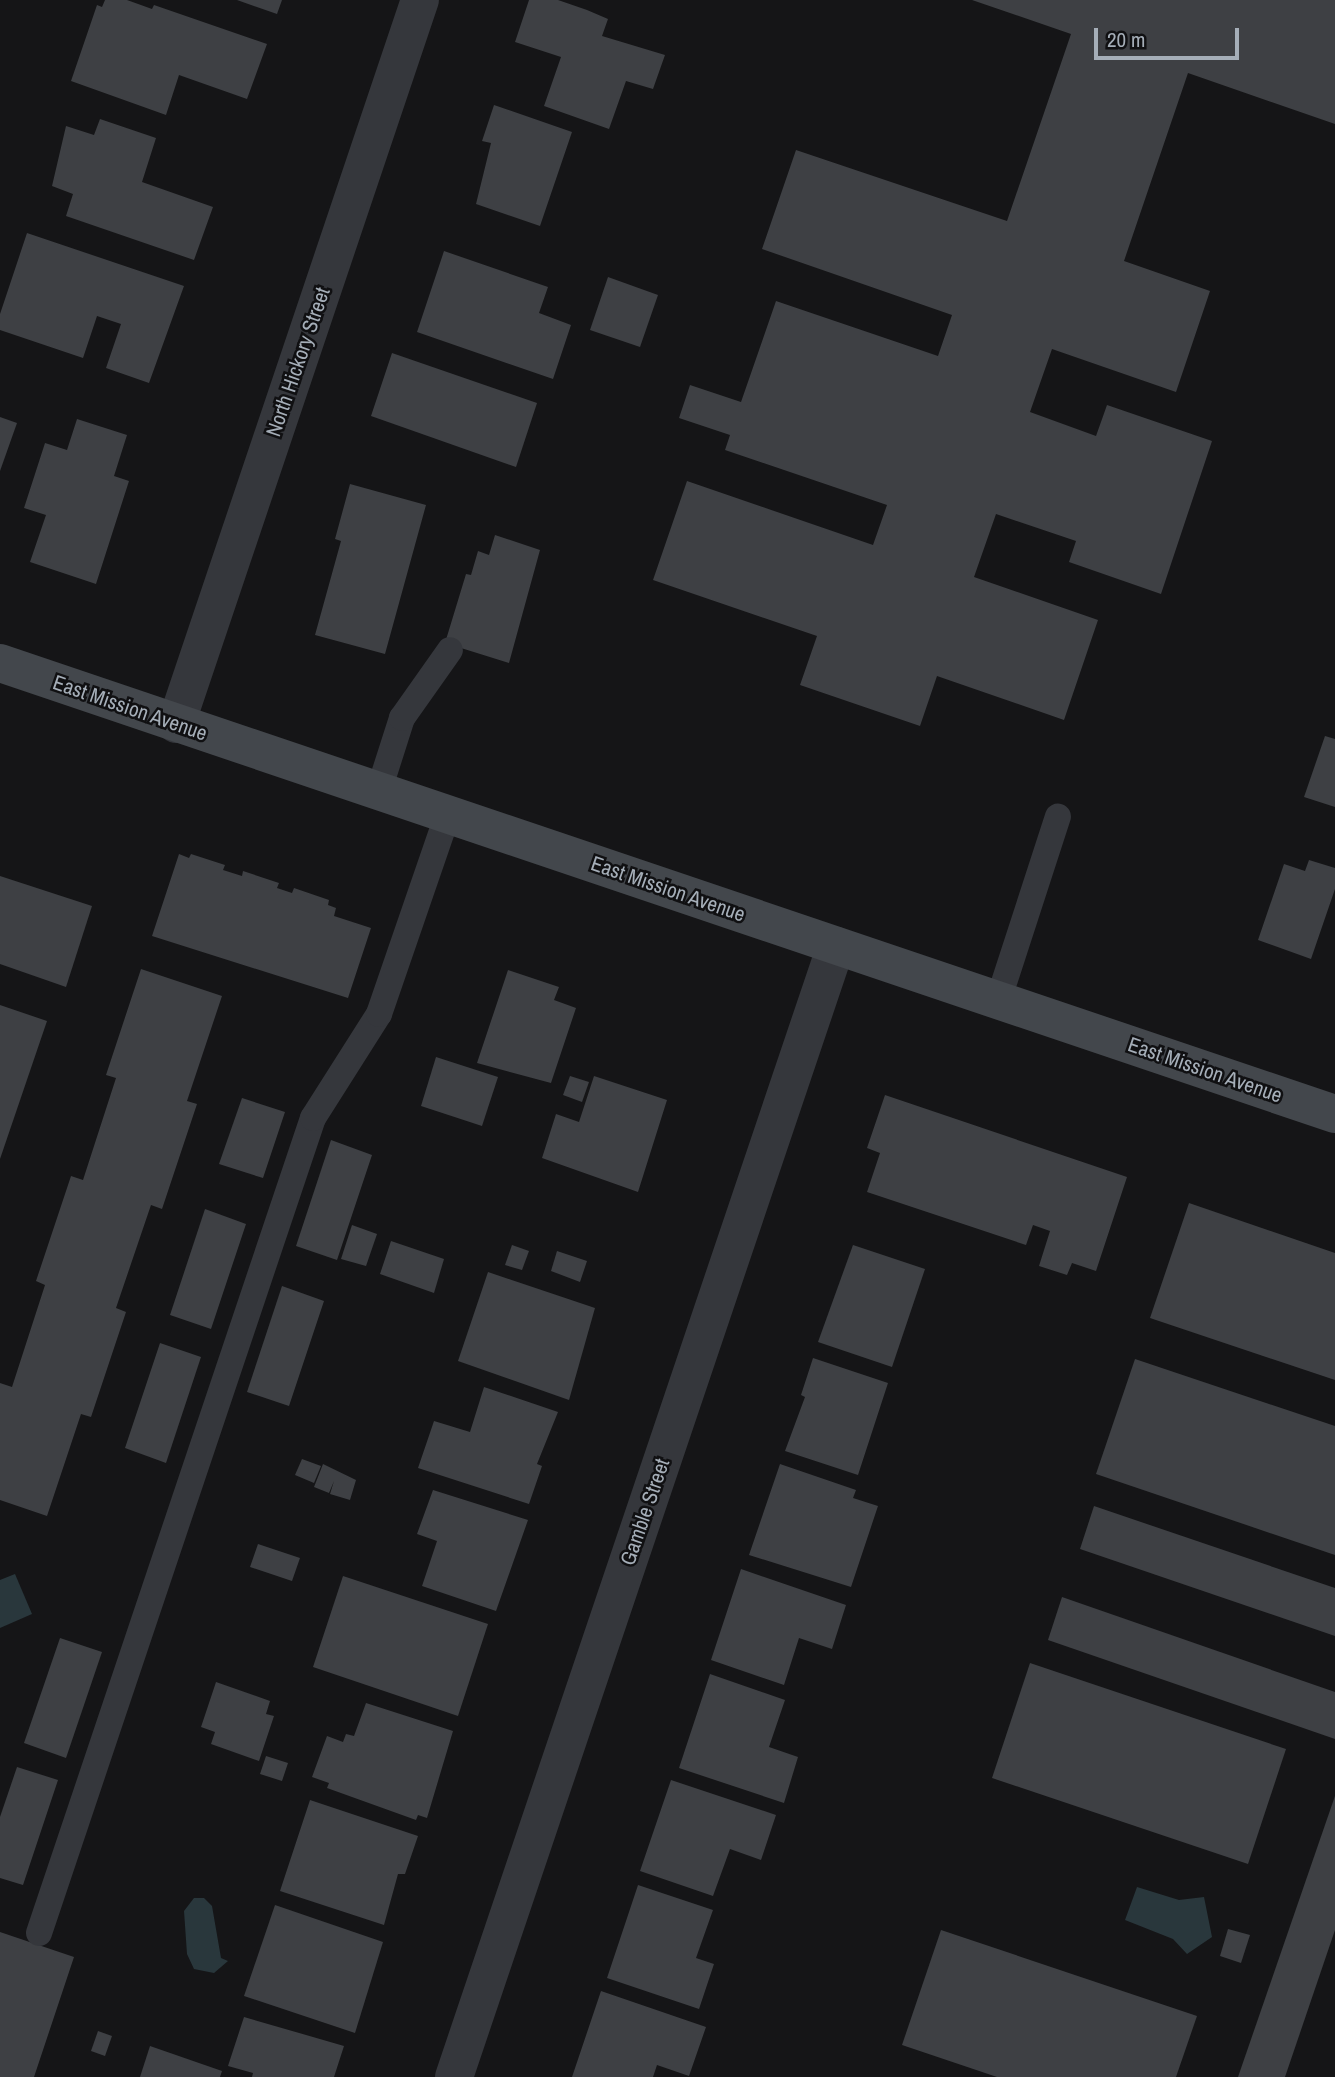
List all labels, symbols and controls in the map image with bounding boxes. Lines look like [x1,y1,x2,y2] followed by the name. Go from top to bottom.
[1097,14,1242,58] scale bar
[1107,25,1145,54] text: 20 m
[261,284,335,440] street label: North Hickory Street
[49,670,211,746] street label: East Mission Avenue
[587,851,749,927] street label: East Mission Avenue
[1124,1032,1286,1108] street label: East Mission Avenue
[615,1455,675,1569] street label: Gamble Street

